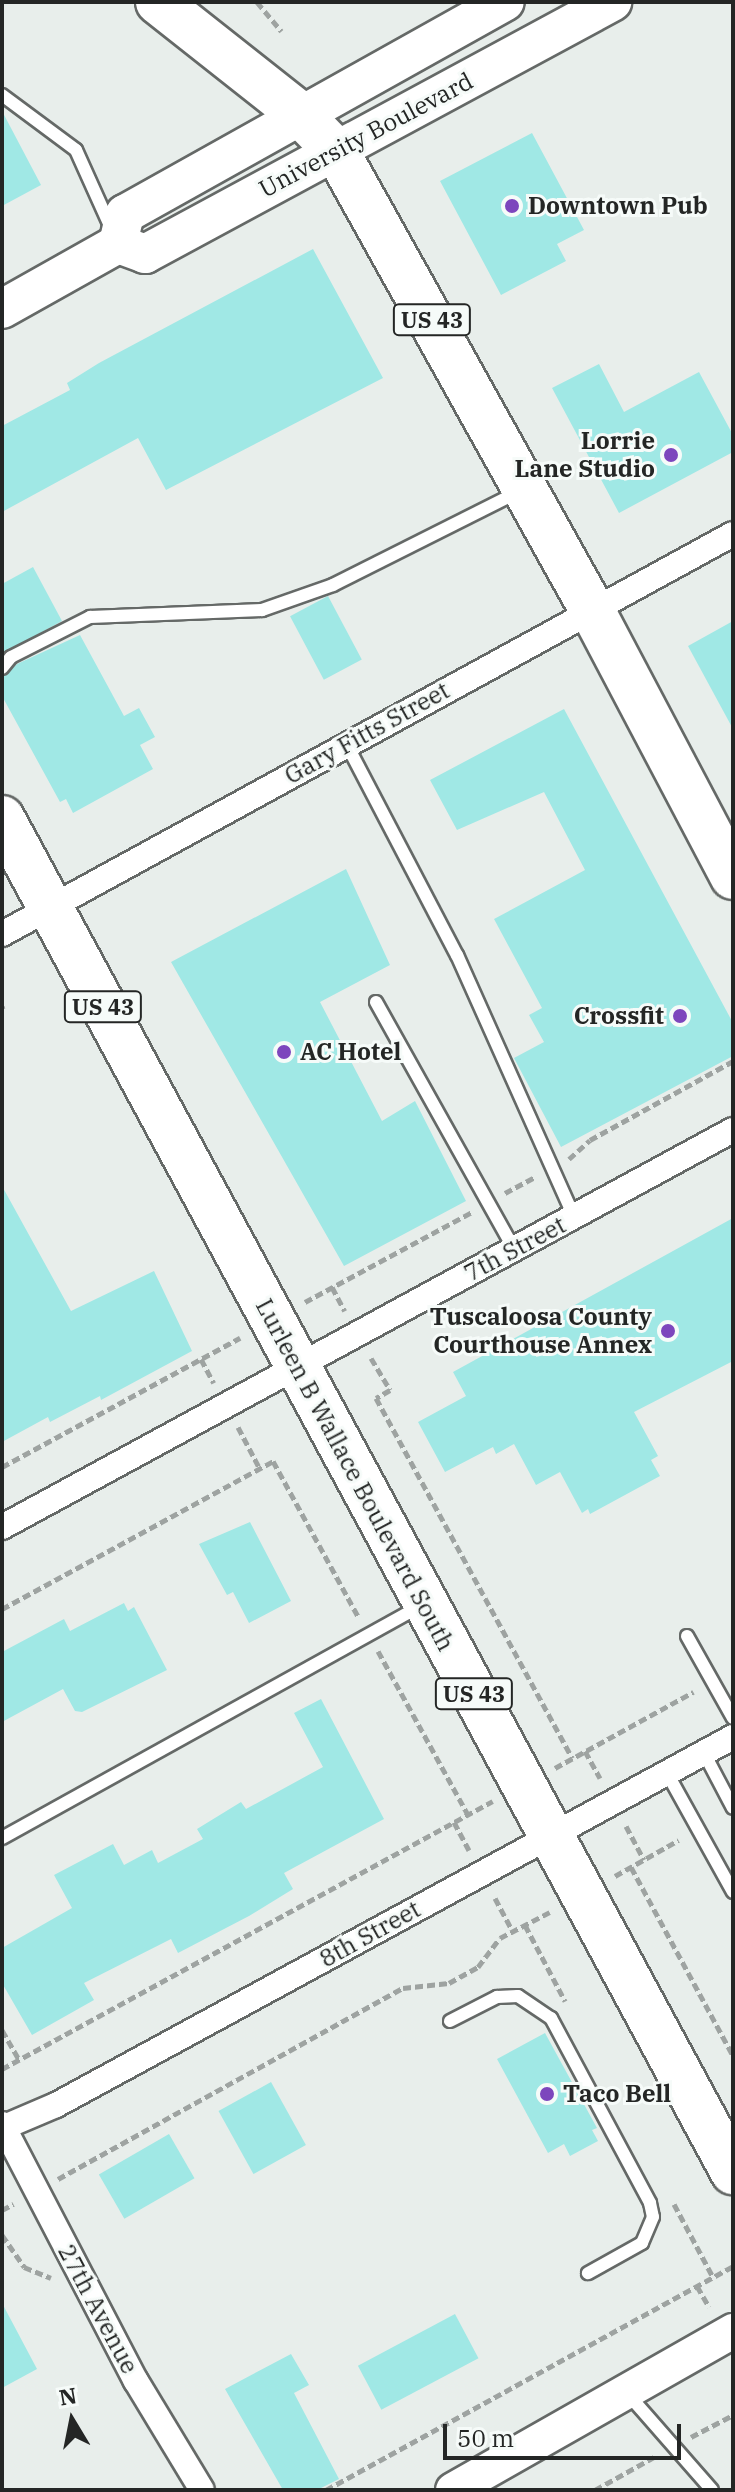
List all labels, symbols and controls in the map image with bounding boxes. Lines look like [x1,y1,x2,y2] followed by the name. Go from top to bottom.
[254,66,478,204] street label: University Boulevard
[528,192,708,220] place label: Downtown Pub
[503,197,521,215] marker: Downtown Pub
[392,302,472,338] road number: US 43
[514,427,655,483] place label: Lorrie Lane Studio
[662,446,680,464] marker: Lorrie Lane Studio
[280,676,454,790] street label: Gary Fitts Street
[63,989,143,1025] road number: US 43
[574,1002,664,1030] place label: Crossfit
[671,1007,689,1025] marker: Crossfit
[300,1038,401,1066] place label: AC Hotel
[275,1043,293,1061] marker: AC Hotel
[459,1210,571,1288] street label: 7th Street
[250,1294,460,1656] street label: Lurleen B Wallace Boulevard South
[430,1303,652,1359] place label: Tuscaloosa County Courthouse Annex
[659,1322,677,1340] marker: Tuscaloosa County Courthouse Annex
[434,1676,514,1712] road number: US 43
[315,1895,425,1973] street label: 8th Street
[563,2080,671,2108] place label: Taco Bell
[538,2085,556,2103] marker: Taco Bell
[52,2239,144,2379] street label: 27th Avenue
[32,2380,112,2460] north arrow
[57,2380,79,2412] text: N
[447,2408,685,2458] scale bar
[457,2422,514,2454] text: 50 m

